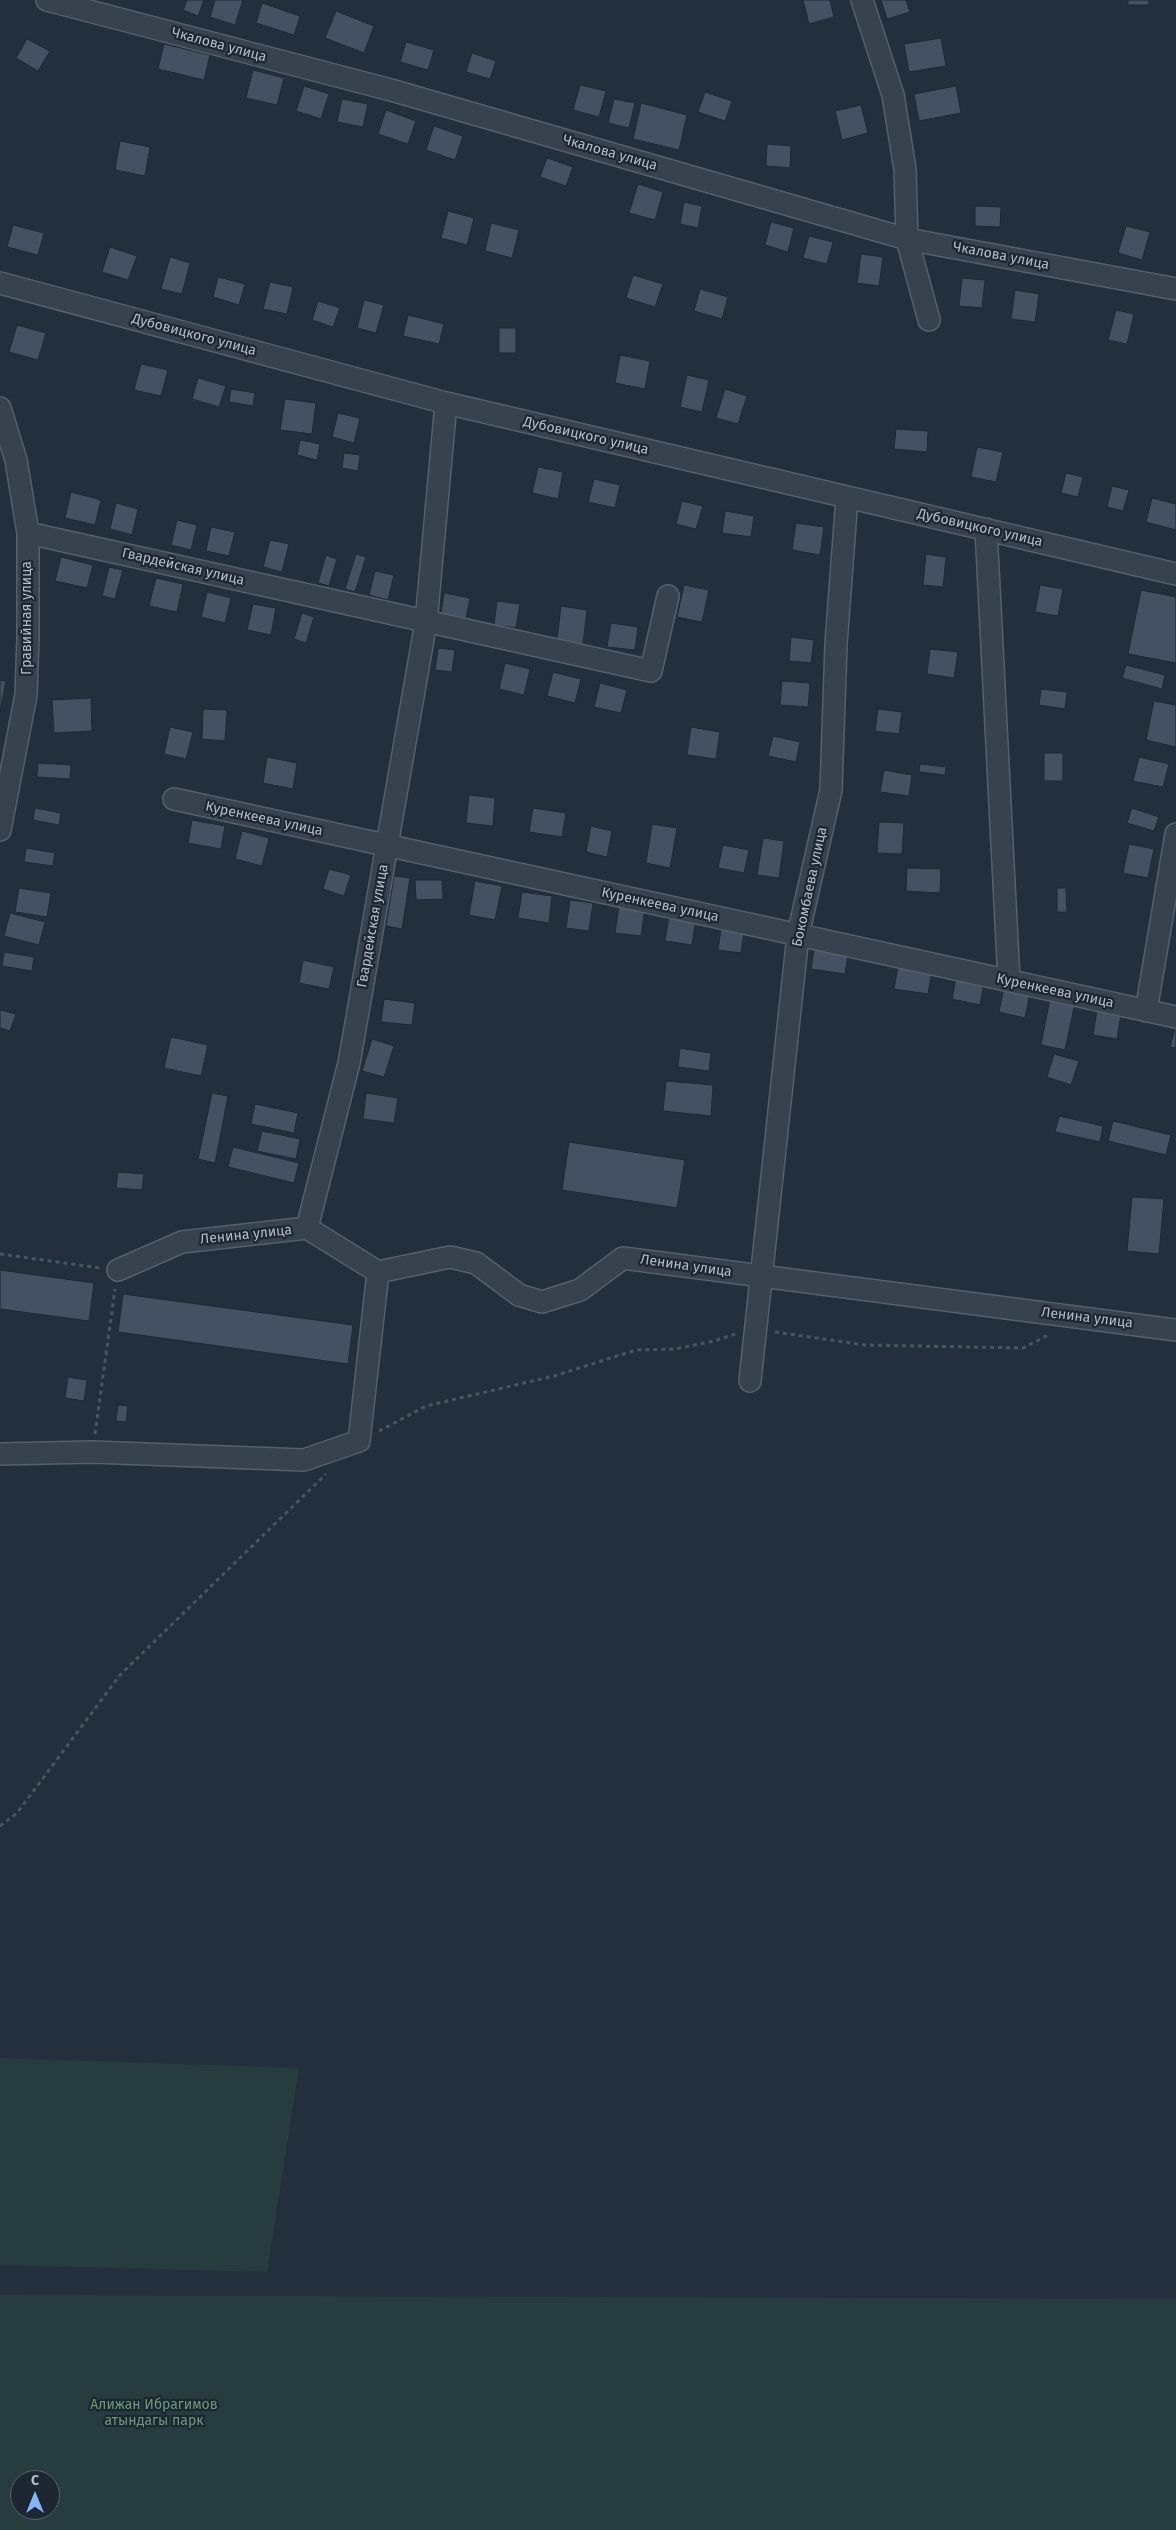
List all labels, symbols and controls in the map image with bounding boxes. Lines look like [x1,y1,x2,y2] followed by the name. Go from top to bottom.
[170,24,268,66] street label: Чкалова улица
[561,131,659,175] street label: Чкалова улица
[952,238,1050,274] street label: Чкалова улица
[130,310,258,360] street label: Дубовицкого улица
[522,413,650,459] street label: Дубовицкого улица
[916,505,1044,551] street label: Дубовицкого улица
[120,545,246,589] street label: Гвардейская улица
[19,561,35,675] street label: Гравийная улица
[204,798,324,840] street label: Куренкеева улица
[789,825,831,949] street label: Бокомбаева улица
[354,863,392,989] street label: Гвардейская улица
[600,884,720,926] street label: Куренкеева улица
[995,970,1115,1012] street label: Куренкеева улица
[199,1222,293,1248] street label: Ленина улица
[639,1251,733,1281] street label: Ленина улица
[1040,1304,1134,1332] street label: Ленина улица
[90,2397,218,2430] park label: Алижан Ибрагимов атындагы парк
[10,2470,60,2520] north arrow
[31,2472,39,2489] text: С

